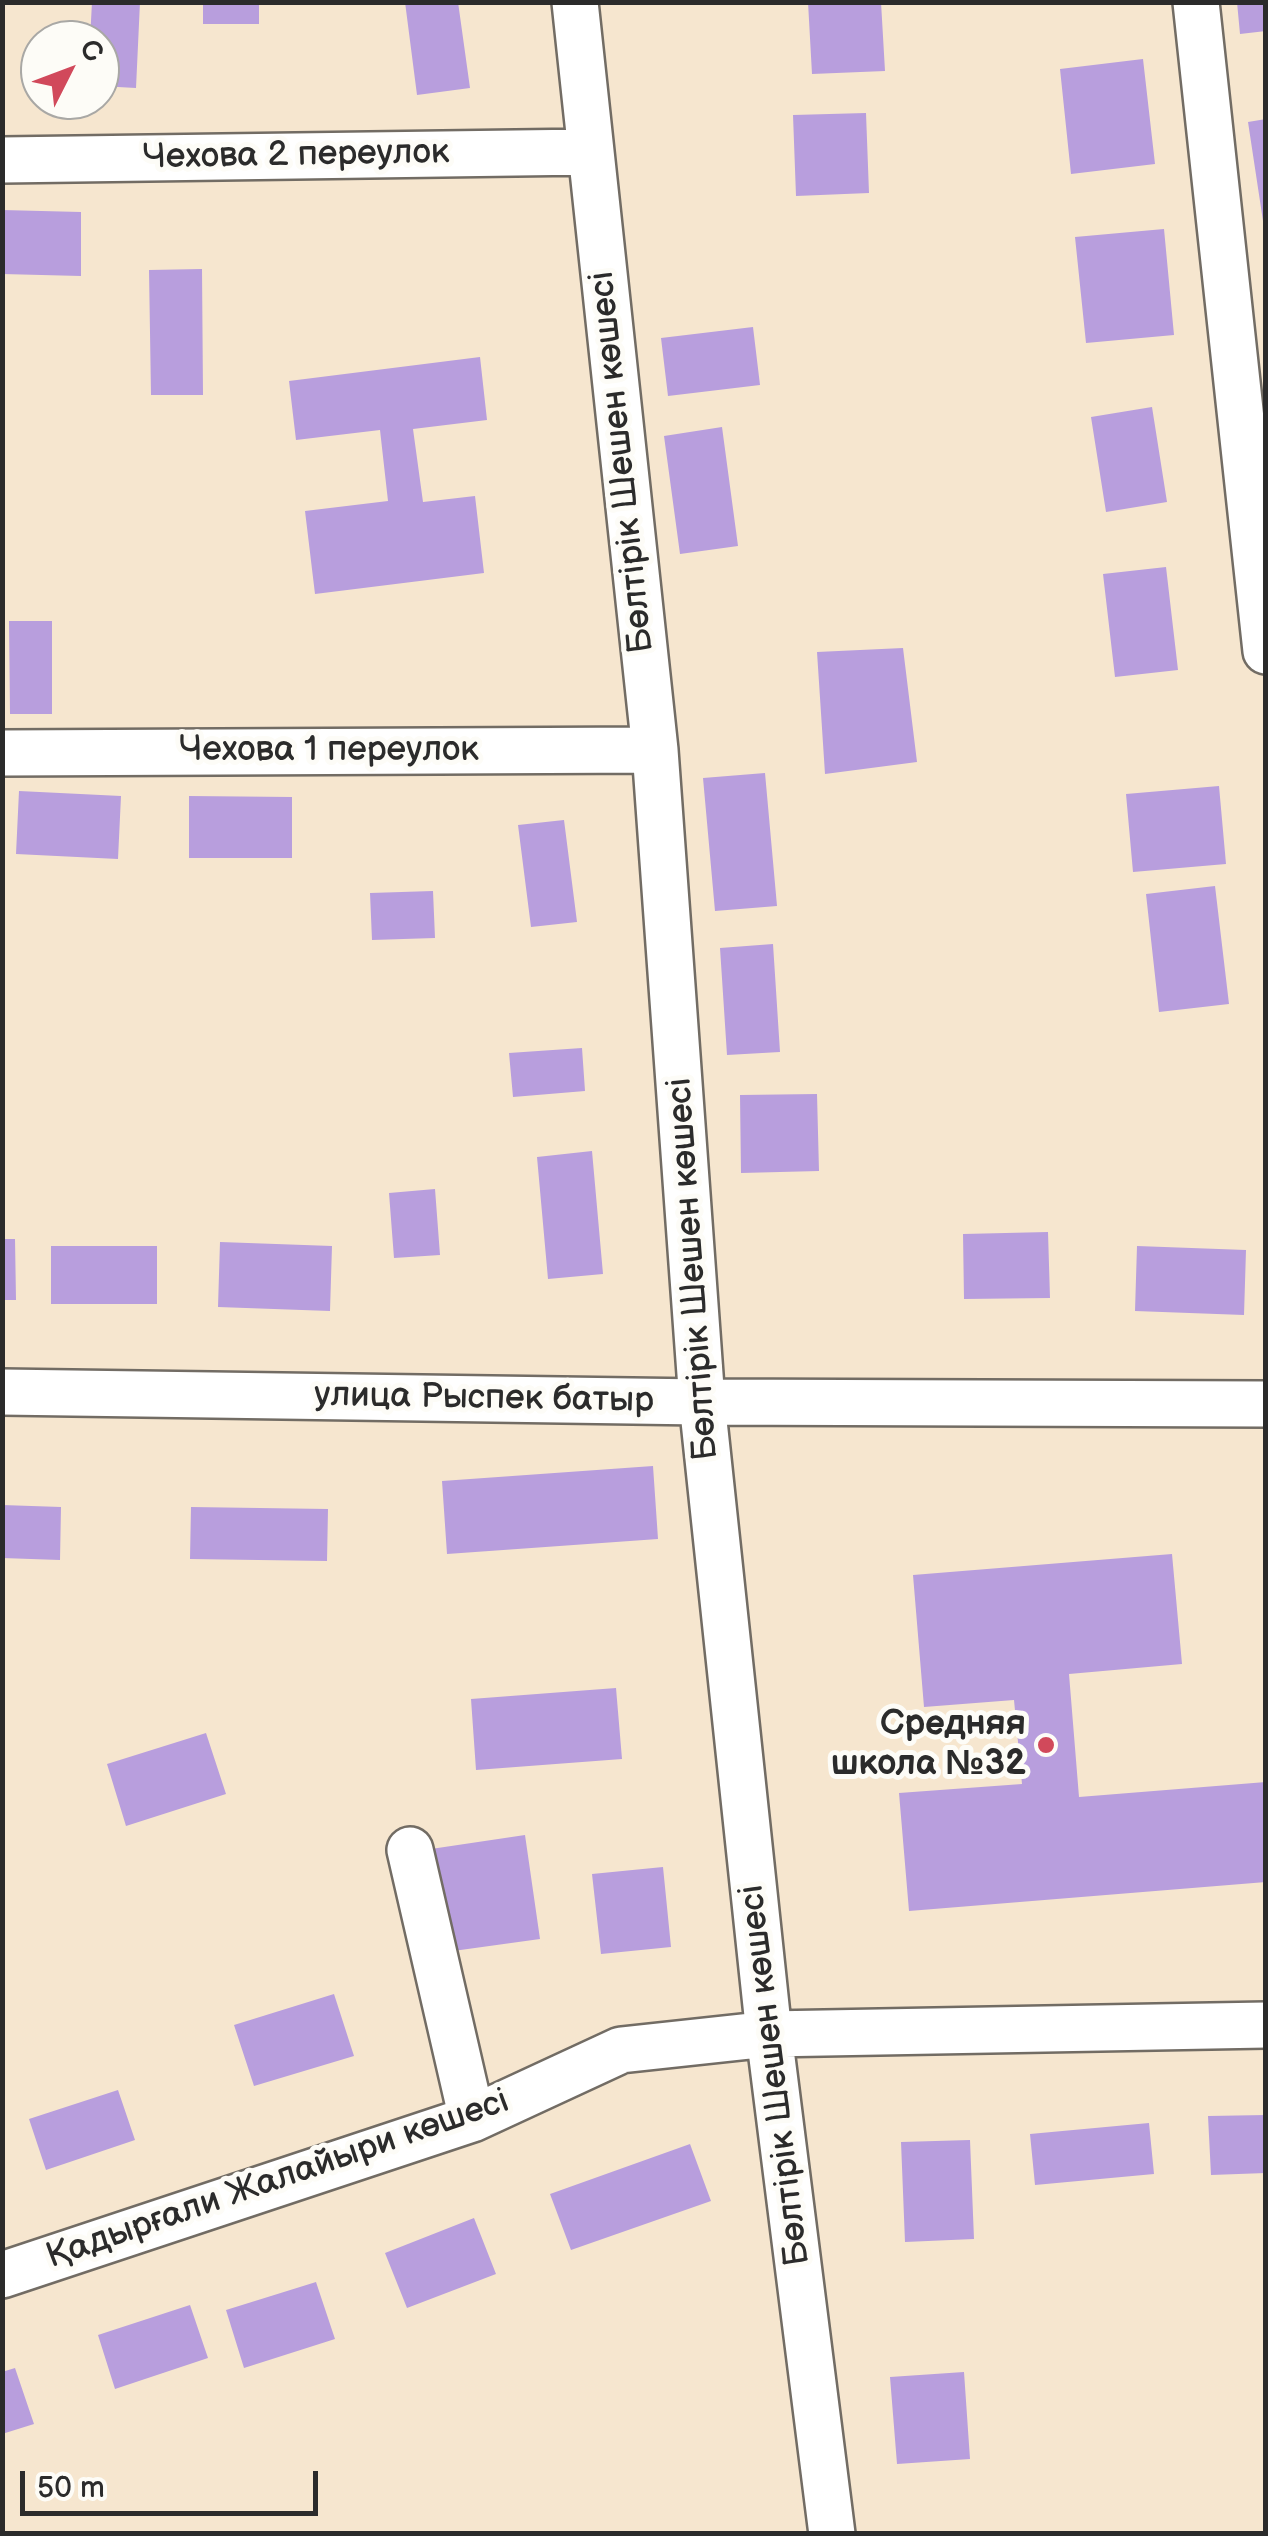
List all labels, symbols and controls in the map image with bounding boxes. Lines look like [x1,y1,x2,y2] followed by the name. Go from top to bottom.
[20,20,120,120] north arrow
[72,33,110,69] text: С
[142,132,450,180] street label: Чехова 2 переулок
[582,269,664,655] street label: Бөлтірік Шешен көшесі
[179,730,479,772] street label: Чехова 1 переулок
[660,1076,728,1462] street label: Бөлтірік Шешен көшесі
[314,1375,654,1423] street label: улица Рыспек батыр
[831,1704,1026,1786] place label: Средняя школа №32
[1035,1734,1057,1756] marker: Средняя школа №32
[732,1882,820,2268] street label: Бөлтірік Шешен көшесі
[41,2081,515,2279] street label: Қадырғали Жалайыри көшесі
[25,2451,322,2513] scale bar
[37,2470,105,2506] text: 50 m

